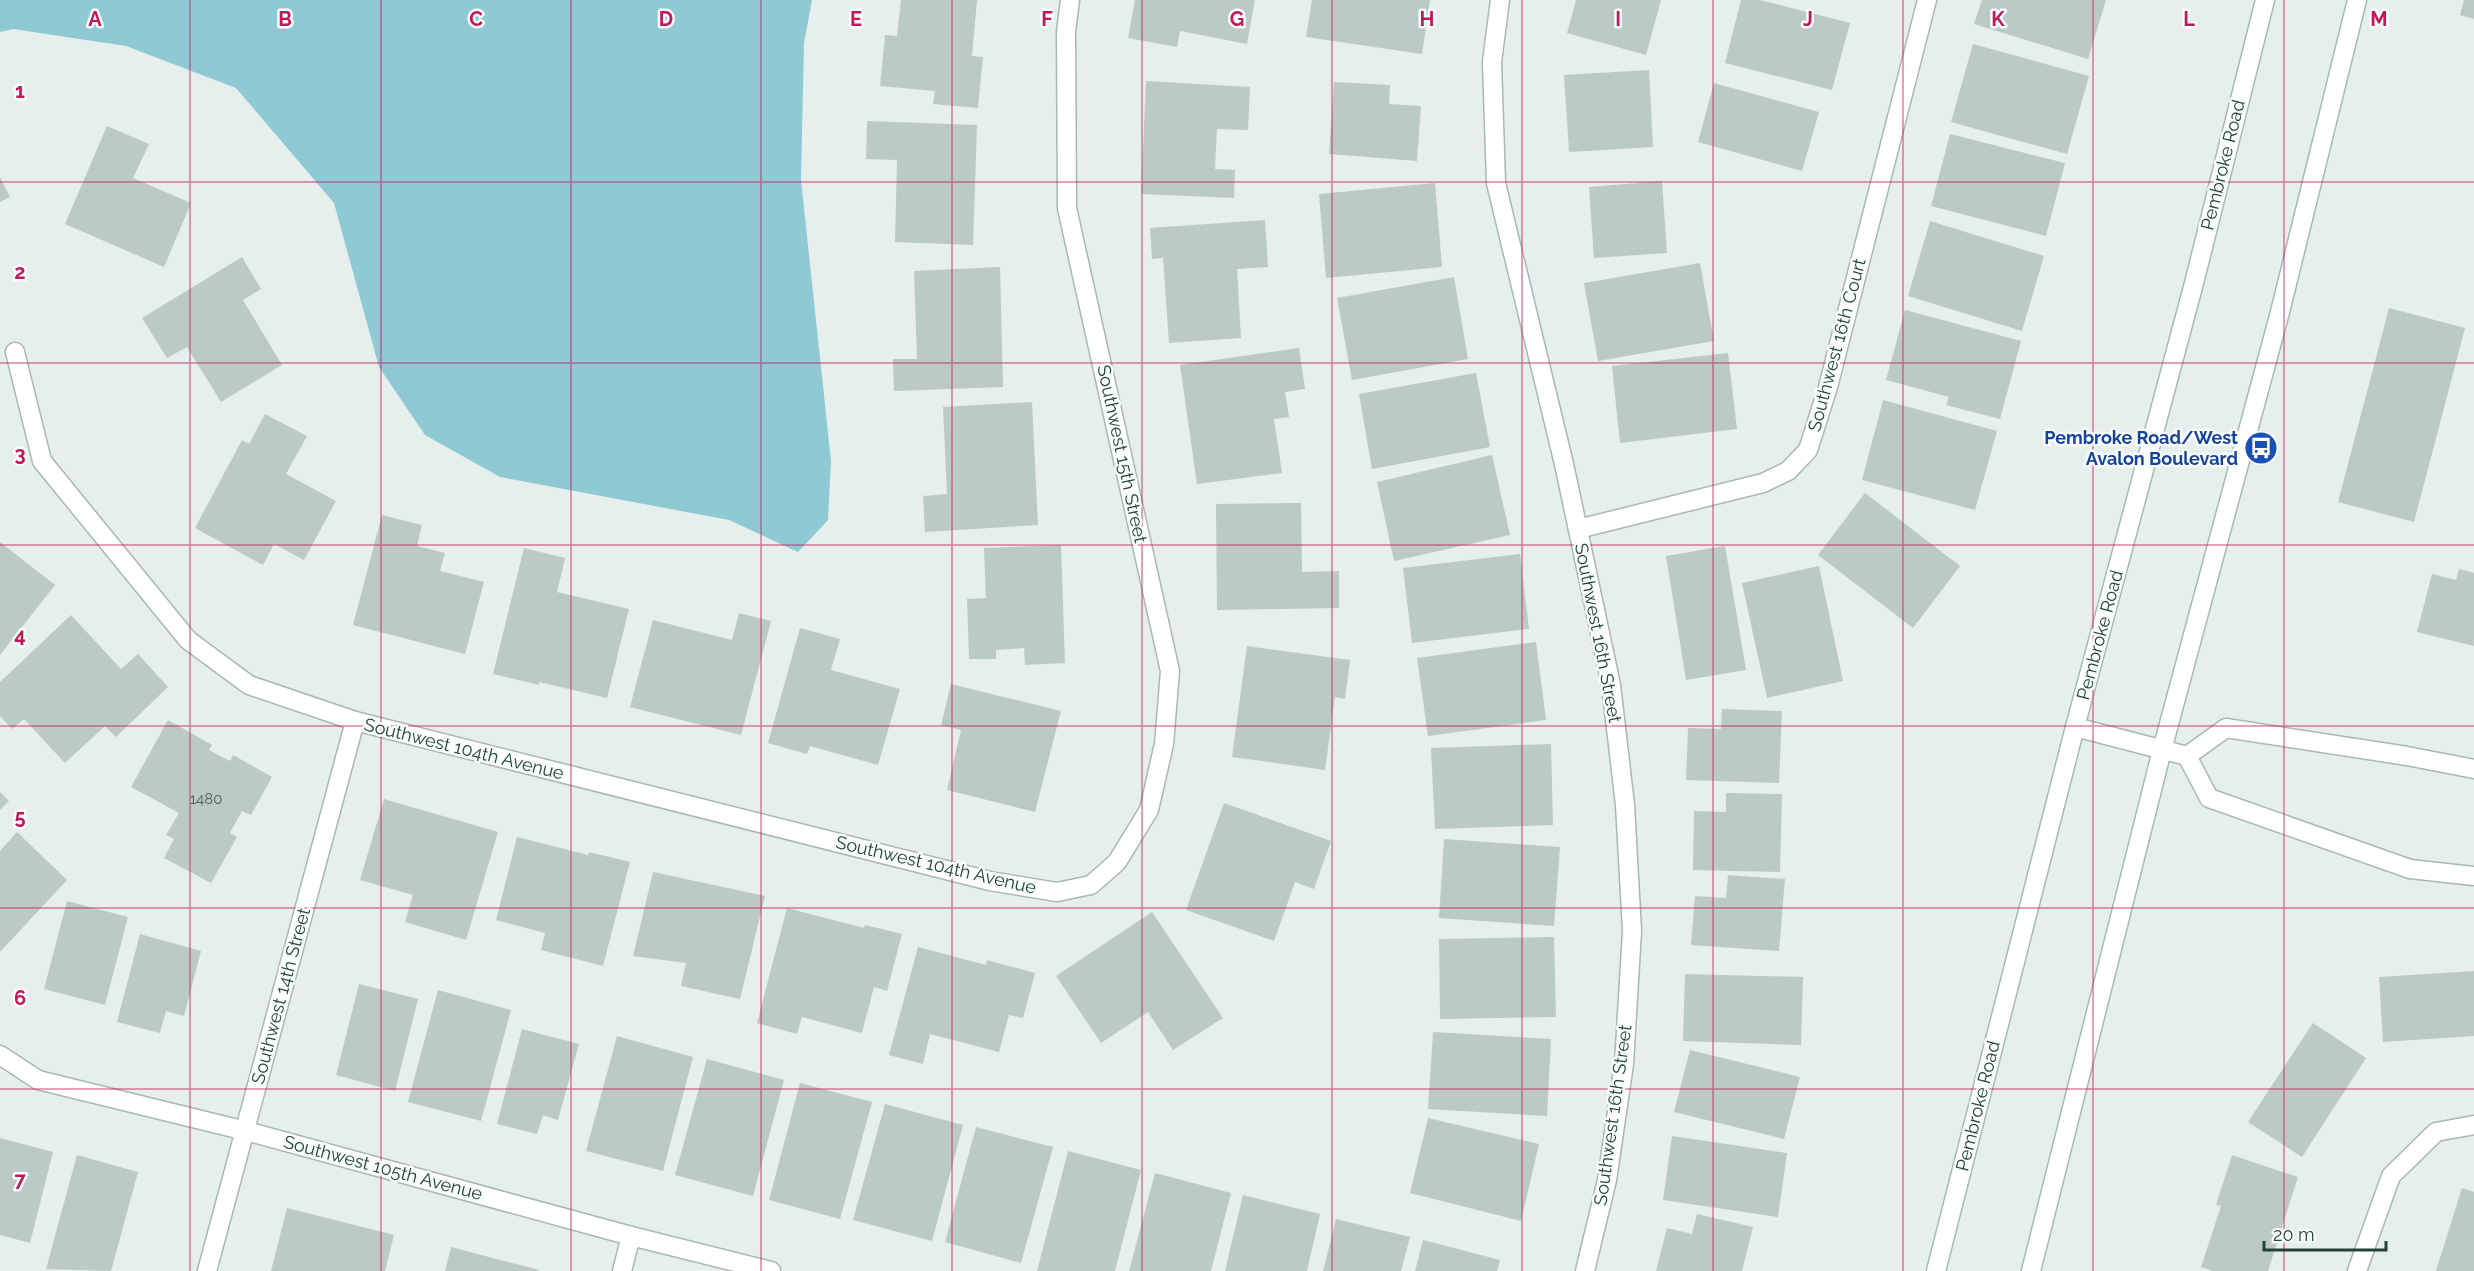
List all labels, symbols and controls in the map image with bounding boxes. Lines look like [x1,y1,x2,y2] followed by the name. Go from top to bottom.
[88,7,102,31] text: A
[278,7,292,31] text: B
[469,7,483,31] text: C
[659,7,673,31] text: D
[850,7,862,31] text: E
[1041,7,1053,31] text: F
[1230,7,1244,31] text: G
[1420,7,1434,31] text: H
[1615,7,1621,31] text: I
[1803,7,1813,31] text: J
[1991,7,2005,31] text: K
[2183,7,2195,31] text: L
[2370,7,2388,31] text: M
[15,79,25,103] text: 1
[2196,98,2249,232] street label: Pembroke Road
[1803,256,1870,434] street label: Southwest 16th Court
[14,260,26,284] text: 2
[1093,363,1152,545] street label: Southwest 15th Street
[2044,427,2238,469] place label: Pembroke Road/West Avalon Boulevard
[2243,430,2279,466] bus stop icon: Pembroke Road/West Avalon Boulevard
[14,442,26,466] text: 3
[1571,541,1626,724] street label: Southwest 16th Street
[2072,568,2127,702] street label: Pembroke Road
[14,623,26,647] text: 4
[362,714,567,784] street label: Southwest 104th Avenue
[190,790,222,808] house number: 1480
[14,805,26,829] text: 5
[834,831,1039,898] street label: Southwest 104th Avenue
[247,906,314,1086] street label: Southwest 14th Street
[14,986,26,1010] text: 6
[1589,1023,1636,1207] street label: Southwest 16th Street
[1951,1039,2004,1173] street label: Pembroke Road
[281,1131,485,1204] street label: Southwest 105th Avenue
[14,1168,26,1192] text: 7
[2264,1214,2386,1252] scale bar
[2273,1224,2315,1245] text: 20 m

